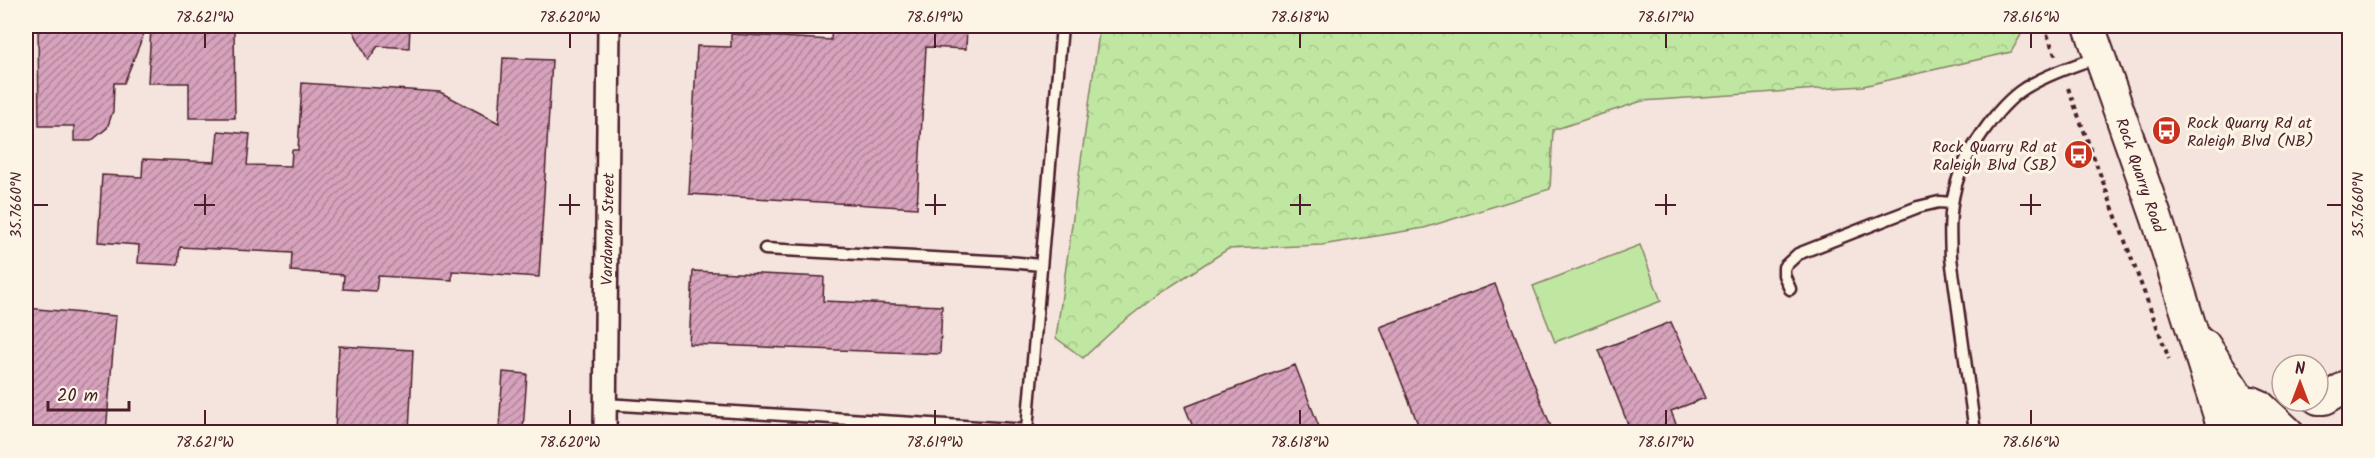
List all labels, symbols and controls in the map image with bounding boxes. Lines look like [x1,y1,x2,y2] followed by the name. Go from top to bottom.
[176,6,234,30] text: 78.621°W
[540,6,601,30] text: 78.620°W
[907,6,964,30] text: 78.619°W
[1271,6,1329,30] text: 78.618°W
[1638,6,1694,30] text: 78.617°W
[2002,6,2060,30] text: 78.616°W
[2187,111,2313,154] place label: Rock Quarry Rd at Raleigh Blvd (NB)
[2108,115,2171,237] street label: Rock Quarry Road
[2150,115,2182,147] bus stop icon: Rock Quarry Rd at Raleigh Blvd (NB)
[1932,135,2058,178] place label: Rock Quarry Rd at Raleigh Blvd (SB)
[2062,139,2094,171] bus stop icon: Rock Quarry Rd at Raleigh Blvd (SB)
[5,172,29,238] text: 35.7660°N
[595,172,622,286] street label: Vardaman Street
[2347,172,2371,238] text: 35.7660°N
[2270,353,2330,413] north arrow
[2295,357,2305,382] text: N
[48,374,129,412] scale bar
[57,382,98,411] text: 20 m
[176,431,234,455] text: 78.621°W
[540,431,601,455] text: 78.620°W
[907,431,964,455] text: 78.619°W
[1271,431,1329,455] text: 78.618°W
[1638,431,1694,455] text: 78.617°W
[2002,431,2060,455] text: 78.616°W

